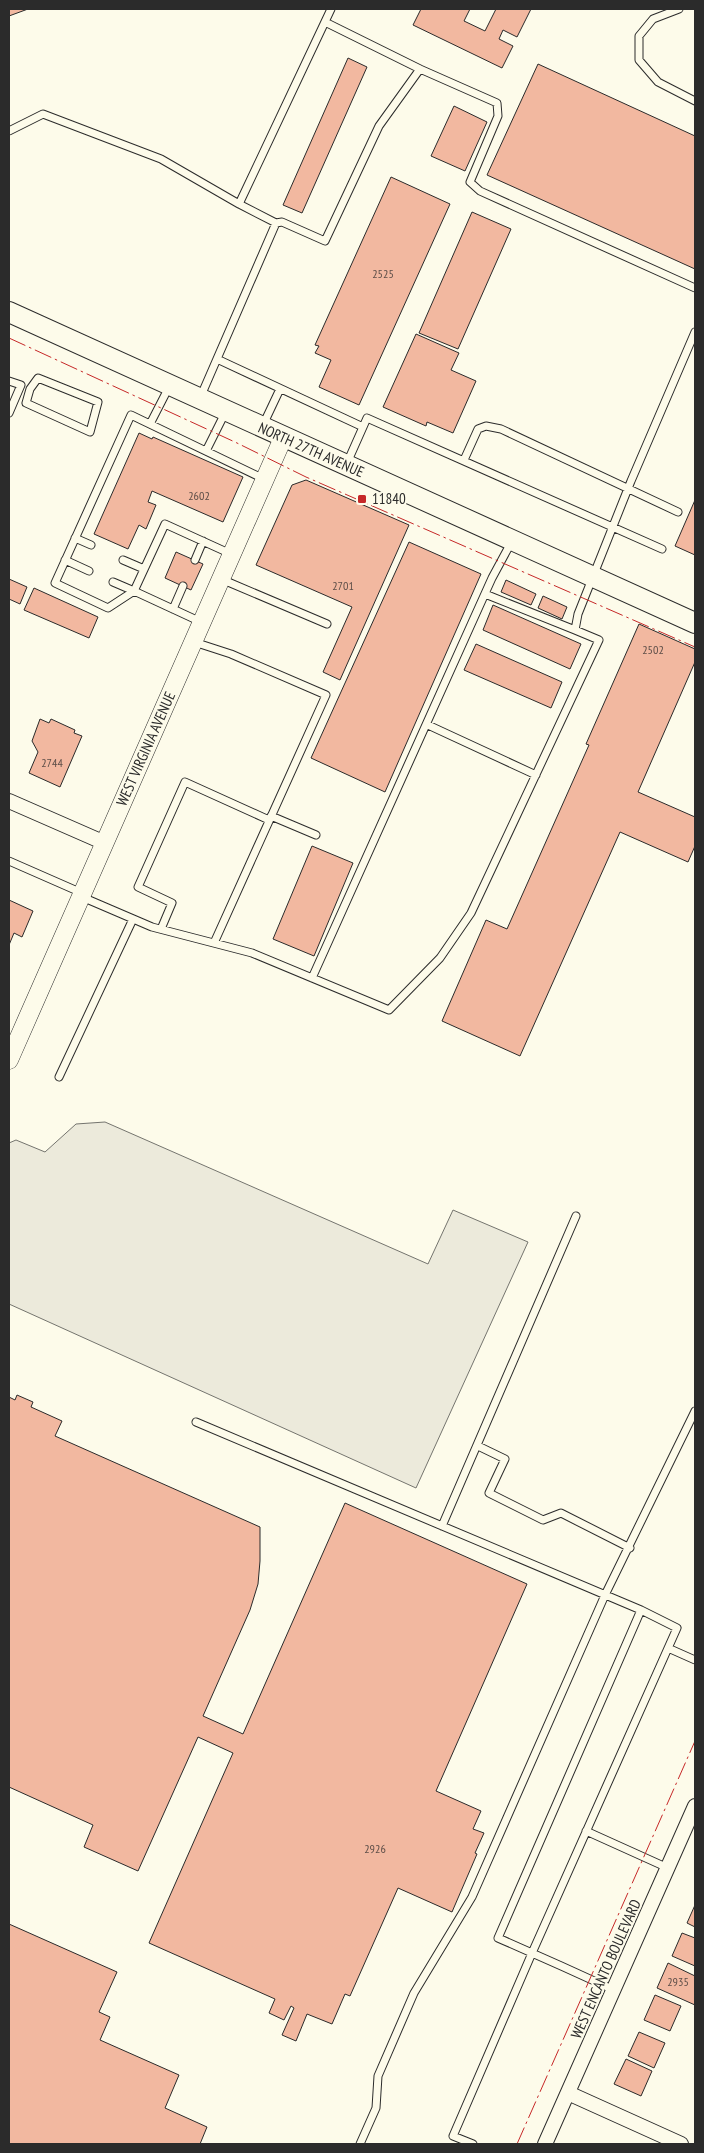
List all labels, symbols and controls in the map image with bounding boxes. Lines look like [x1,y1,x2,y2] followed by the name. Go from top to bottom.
[372,266,394,281] house number: 2525
[255,418,367,481] street label: NORTH 27TH AVENUE
[188,488,210,503] house number: 2602
[372,489,406,508] place label: 11840
[356,493,368,505] marker: 11840
[332,578,354,593] house number: 2701
[642,642,664,657] house number: 2502
[112,689,179,809] street label: WEST VIRGINIA AVENUE
[41,755,63,770] house number: 2744
[364,1841,386,1856] house number: 2926
[566,1896,645,2041] street label: WEST ENCANTO BOULEVARD
[667,1974,689,1989] house number: 2935

